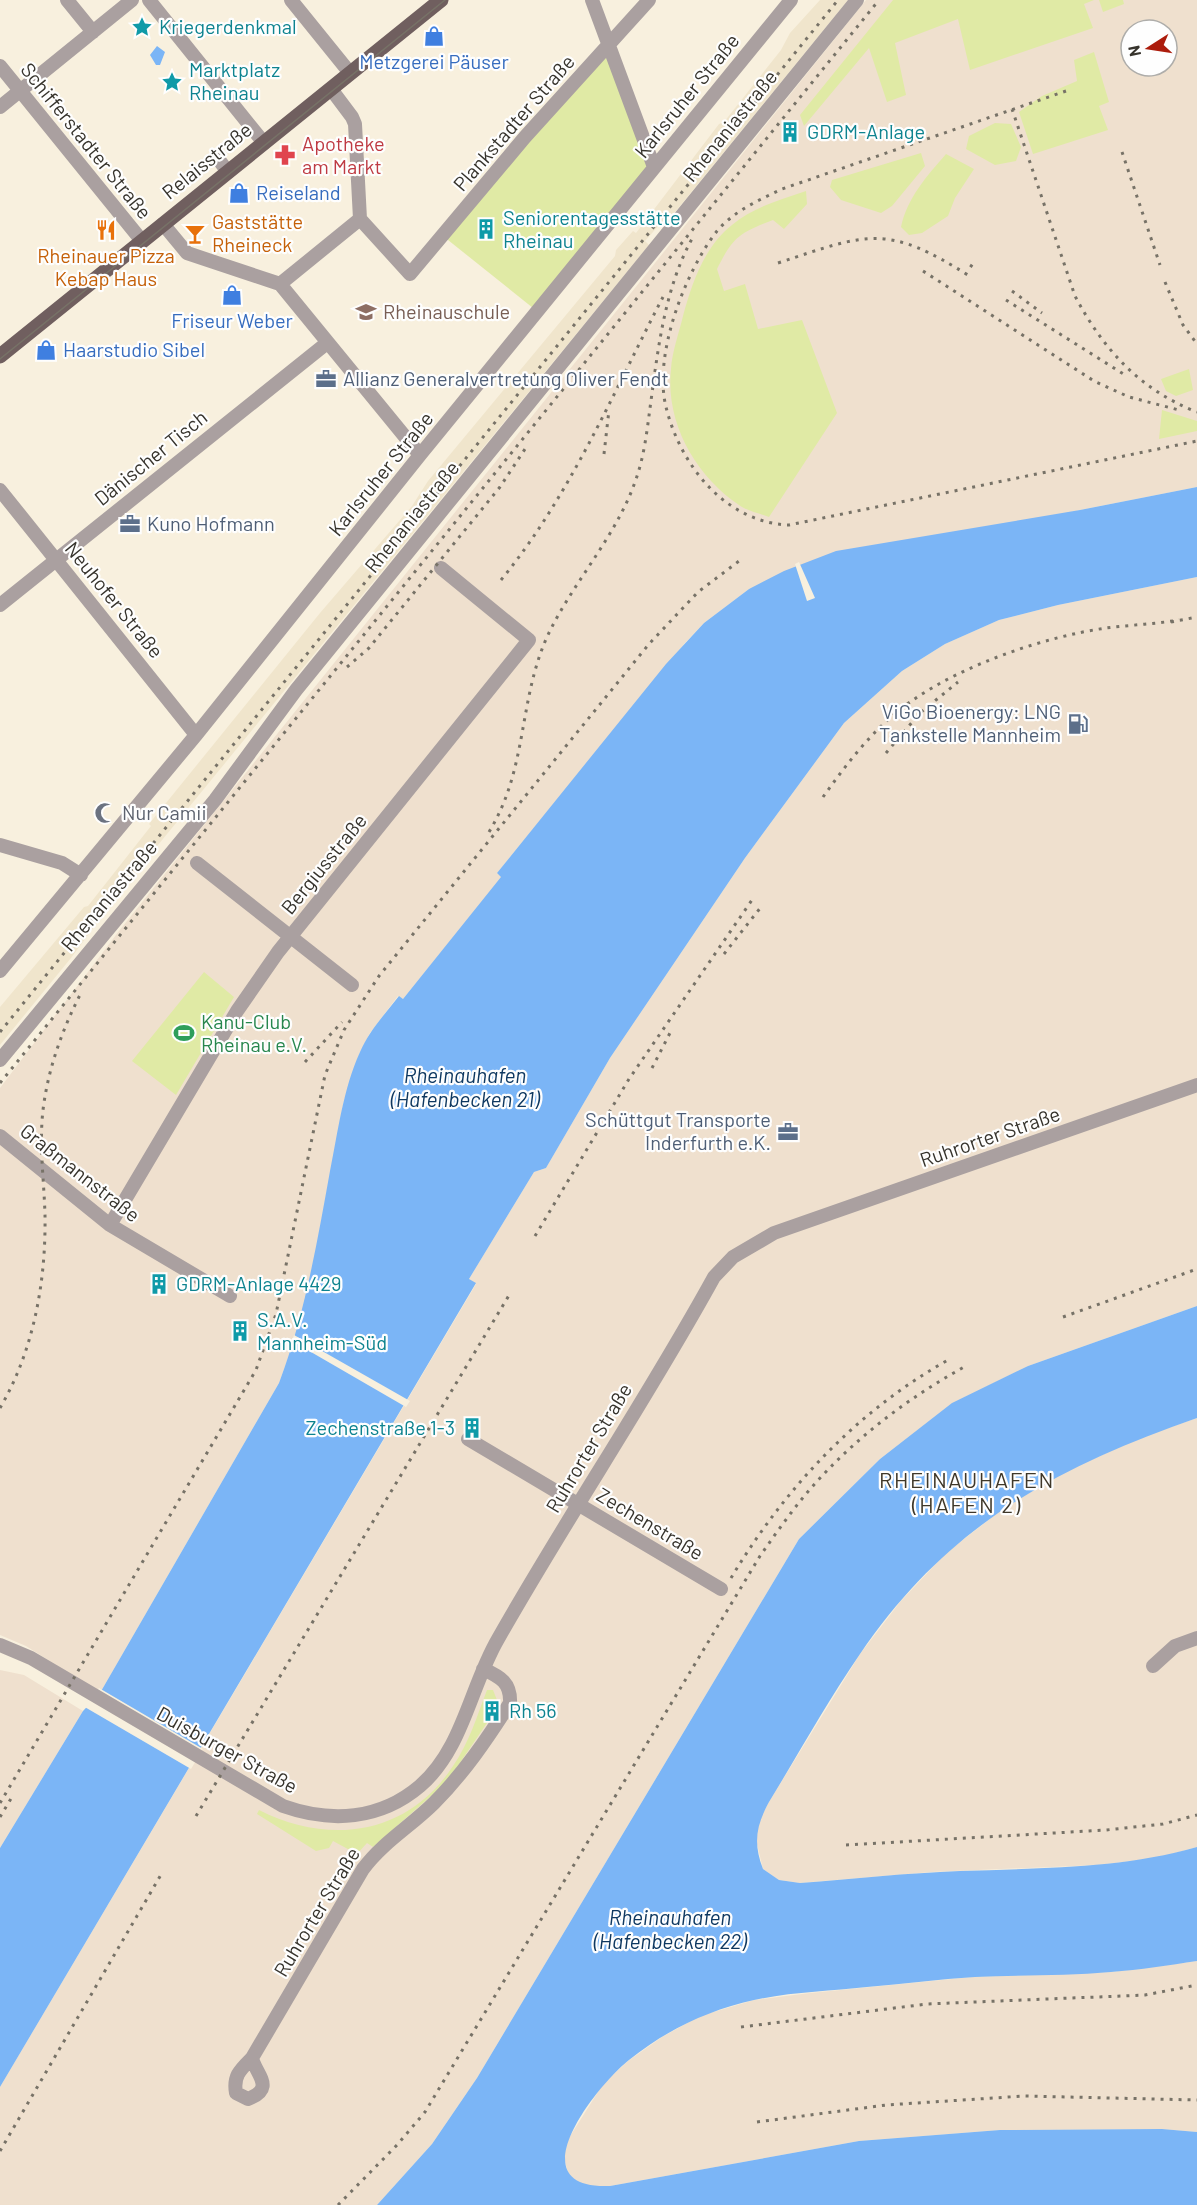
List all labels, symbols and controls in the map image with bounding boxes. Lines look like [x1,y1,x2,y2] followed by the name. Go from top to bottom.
[159,14,297,38] place label: Kriegerdenkmal
[130,15,154,39] place icon: Kriegerdenkmal
[1119,18,1179,78] north arrow
[422,24,446,48] shop icon: Metzgerei Päuser
[629,28,744,162] street label: Karlsruher Straße
[1123,44,1144,58] text: N
[359,49,509,73] place label: Metzgerei Päuser
[448,49,579,195] street label: Plankstadter Straße
[16,57,157,223] street label: Schifferstadter Straße
[189,57,280,104] place label: Marktplatz Rheinau
[677,65,782,186] street label: Rhenaniastraße
[160,70,184,94] place icon: Marktplatz Rheinau
[157,117,256,204] street label: Relaisstraße
[807,119,925,143] place label: GDRM-Anlage
[778,120,802,144] building icon: GDRM-Anlage
[302,131,385,178] place label: Apotheke am Markt
[273,143,297,167] pharmacy icon: Apotheke am Markt
[256,180,341,204] place label: Reiseland
[227,181,251,205] shop icon: Reiseland
[503,205,681,252] place label: Seniorentagesstätte Rheinau
[212,209,303,256] place label: Gaststätte Rheineck
[474,217,498,241] building icon: Seniorentagesstätte Rheinau
[94,218,118,242] restaurant icon: Rheinauer Pizza Kebap Haus
[183,222,207,246] bar icon: Gaststätte Rheineck
[37,243,175,290] place label: Rheinauer Pizza Kebap Haus
[220,283,244,307] shop icon: Friseur Weber
[383,299,510,323] place label: Rheinauschule
[354,300,378,324] school or university icon: Rheinauschule
[171,308,293,332] place label: Friseur Weber
[63,337,205,361] place label: Haarstudio Sibel
[34,338,58,362] shop icon: Haarstudio Sibel
[343,366,669,390] place label: Allianz Generalvertretung Oliver Fendt
[314,367,338,391] office icon: Allianz Generalvertretung Oliver Fendt
[89,404,212,510] street label: Dänischer Tisch
[323,406,438,540] street label: Karlsruher Straße
[359,456,464,577] street label: Rhenaniastraße
[147,511,275,535] place label: Kuno Hofmann
[118,512,142,536] office icon: Kuno Hofmann
[61,536,169,662] street label: Neuhofer Straße
[879,699,1061,746] place label: ViGo Bioenergy: LNG Tankstelle Mannheim
[1066,712,1090,736] fuel station icon: ViGo Bioenergy: LNG Tankstelle Mannheim
[122,800,206,824] place label: Nur Camii
[93,801,117,825] mosque icon: Nur Camii
[275,808,371,918] street label: Bergiusstraße
[55,835,161,955] street label: Rhenaniastraße
[201,1009,307,1056] place label: Kanu-Club Rheinau e.V.
[172,1021,196,1045] sports icon: Kanu-Club Rheinau e.V.
[390,1062,540,1111] water label: Rheinauhafen (Hafenbecken 21)
[916,1101,1063,1171] street label: Ruhrorter Straße
[585,1107,771,1154] place label: Schüttgut Transporte Inderfurth e.K.
[16,1118,145,1226] street label: Graßmannstraße
[776,1120,800,1144] office icon: Schüttgut Transporte Inderfurth e.K.
[176,1271,341,1295] place label: GDRM-Anlage 4429
[147,1272,171,1296] building icon: GDRM-Anlage 4429
[257,1307,387,1354] place label: S.A.V. Mannheim-Süd
[228,1319,252,1343] building icon: S.A.V. Mannheim-Süd
[540,1379,636,1516] street label: Ruhrorter Straße
[306,1415,455,1439] place label: Zechenstraße 1-3
[460,1416,484,1440] building icon: Zechenstraße 1-3
[879,1466,1055,1517] district label: RHEINAUHAFEN (HAFEN 2)
[593,1482,708,1564] street label: Zechenstraße
[509,1698,557,1722] place label: Rh 56
[480,1699,504,1723] building icon: Rh 56
[153,1701,302,1798] street label: Duisburger Straße
[268,1843,364,1980] street label: Ruhrorter Straße
[593,1904,747,1953] water label: Rheinauhafen (Hafenbecken 22)

